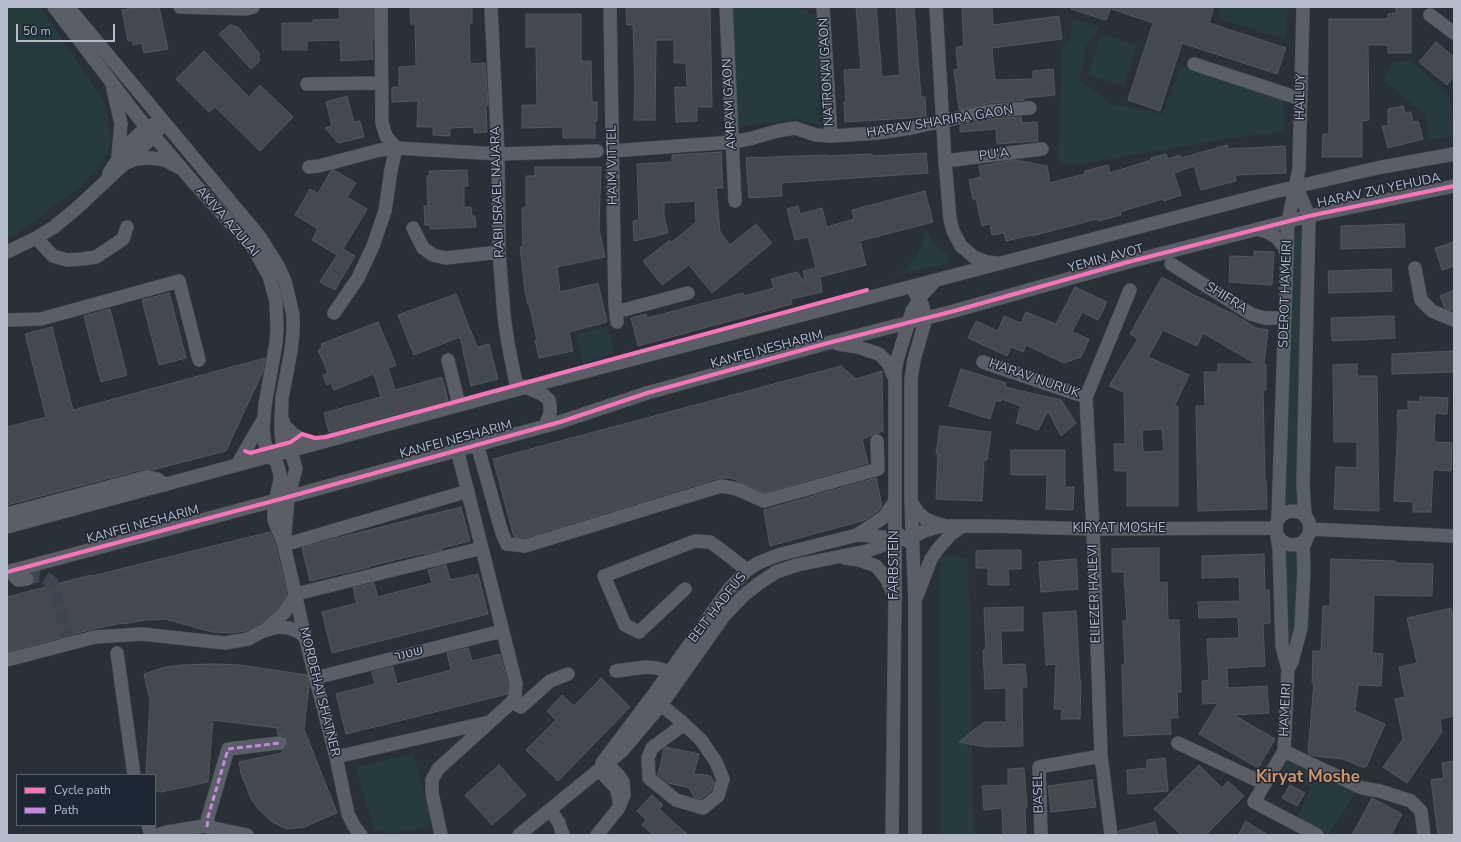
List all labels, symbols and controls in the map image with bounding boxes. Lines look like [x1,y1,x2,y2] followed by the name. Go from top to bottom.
[18,16,117,42] scale bar
[816,17,838,127] street label: NATRONAI GAON
[23,23,51,39] text: 50 m
[720,58,740,150] street label: AMRAM GAON
[1293,74,1309,120] street label: HAILUY
[866,103,1014,141] street label: HARAV SHARIRA GAON
[605,125,621,205] street label: HAIM VITTEL
[488,126,508,258] street label: RABI ISRAEL NAJARA
[978,145,1010,165] street label: PU'A
[1316,170,1442,212] street label: HARAV ZVI YEHUDA
[192,184,262,260] street label: AKIVA AZULAI
[1276,240,1296,348] street label: SDEROT HAMEIRI
[1066,241,1146,277] street label: YEMIN AVOT
[1202,279,1250,317] street label: SHIFRA
[709,327,825,373] street label: KANFEI NESHARIM
[987,356,1081,402] street label: HARAV NURUK
[398,417,514,463] street label: KANFEI NESHARIM
[85,502,201,548] street label: KANFEI NESHARIM
[1072,521,1166,537] street label: KIRYAT MOSHE
[887,530,903,600] street label: FARBSTEIN
[1085,544,1105,644] street label: ELIEZER HALEVI
[686,570,750,646] street label: BEIT HADFUS
[295,626,343,758] street label: MORDEHAI SHATNER
[393,643,425,665] street label: שטנר
[1277,683,1295,737] street label: HAMEIRI
[1256,768,1360,788] district label: Kiryat Moshe
[1030,772,1048,814] street label: BASEL
[16,774,156,826] legend
[54,782,111,798] text: Cycle path
[54,802,79,818] text: Path

